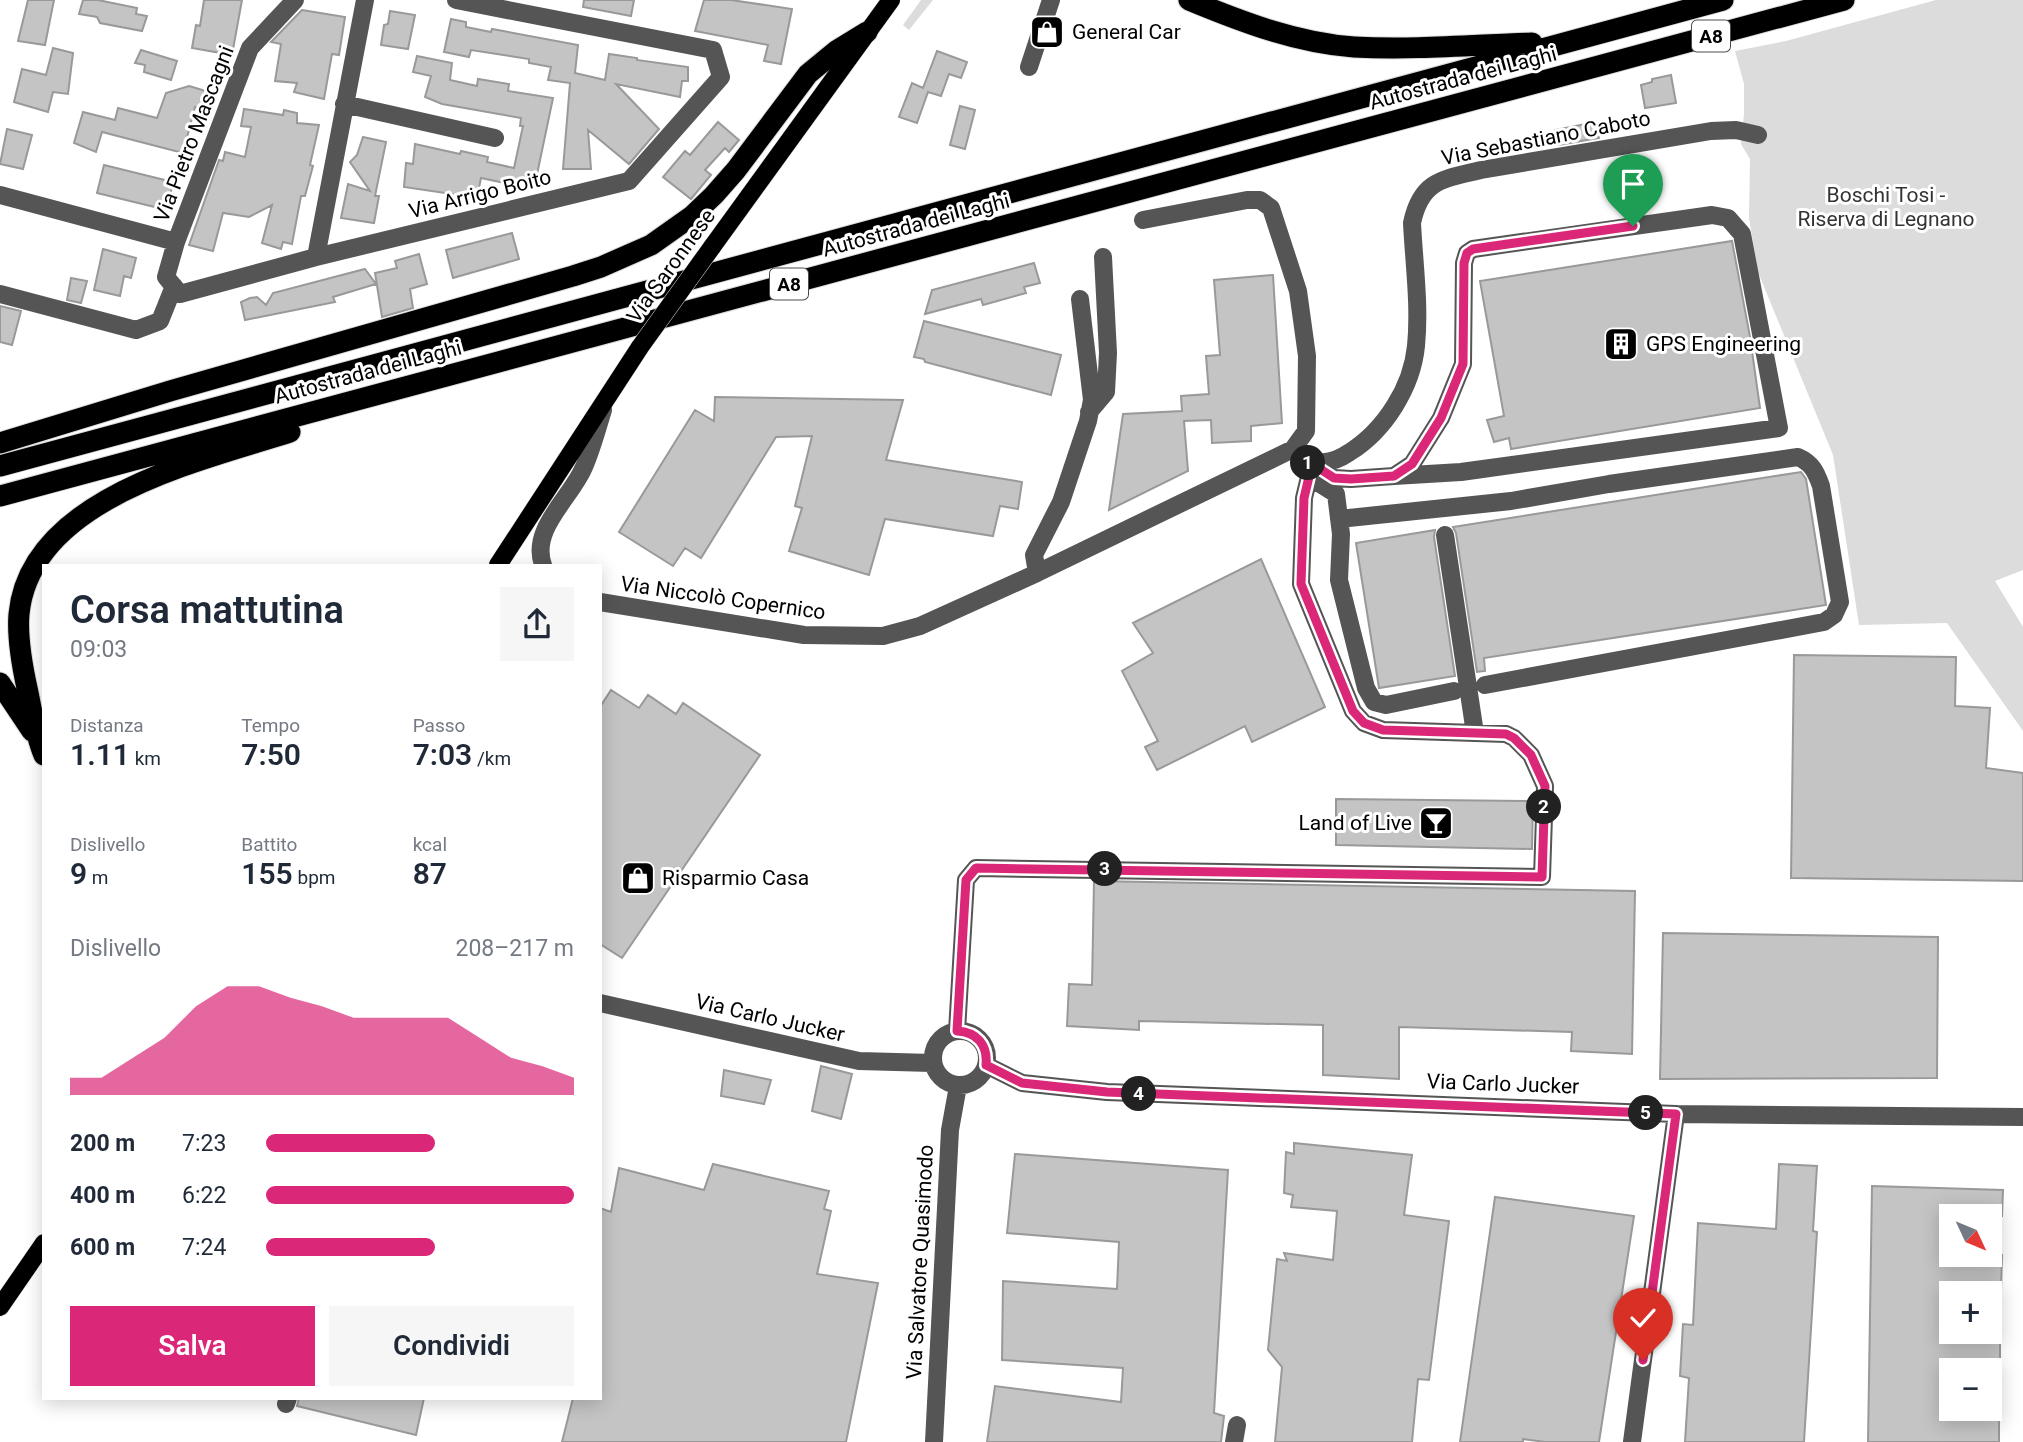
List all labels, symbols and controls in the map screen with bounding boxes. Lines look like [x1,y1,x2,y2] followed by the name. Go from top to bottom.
[1028,13,1066,51] shop icon: General Car
[1072,20,1181,44] place label: General Car
[1692,20,1730,52] road number: A8
[1367,41,1559,115] street label: Autostrada dei Laghi
[149,42,239,226] street label: Via Pietro Mascagni
[1439,106,1653,170] street label: Via Sebastiano Caboto
[1603,154,1663,226] pin
[406,165,554,223] street label: Via Arrigo Boito
[1614,165,1652,203] icon: arrive
[1798,183,1975,231] park label: Boschi Tosi - Riserva di Legnano
[820,188,1012,262] street label: Autostrada dei Laghi
[622,205,720,327] street label: Via Saronnese
[770,268,808,300] road number: A8
[1602,325,1640,363] building icon: GPS Engineering
[1646,332,1801,356] place label: GPS Engineering
[272,335,464,409] street label: Autostrada dei Laghi
[1290,446,1326,480] pin: 1
[1302,451,1313,474] text: 1
[619,572,827,624] street label: Via Niccolò Copernico
[500,587,574,661] button: share
[70,588,344,632] text: Corsa mattutina
[70,636,127,663] text: 09:03
[70,714,144,737] text: Distanza
[241,714,300,737] text: Tempo
[413,714,465,737] text: Passo
[70,737,130,772] text: 1.11
[241,737,301,772] text: 7:50
[413,737,472,772] text: 7:03
[130,747,161,770] text: km
[472,747,511,770] text: /km
[1526,790,1562,824] pin: 2
[1538,795,1549,818] text: 2
[1417,804,1455,842] bar icon: Land of Live
[1299,811,1412,835] place label: Land of Live
[70,833,145,856] text: Dislivello
[241,833,297,856] text: Battito
[413,833,447,856] text: kcal
[1088,852,1122,886] pin: 3
[70,856,87,891] text: 9
[241,856,293,891] text: 155
[413,856,447,891] text: 87
[1099,857,1110,880] text: 3
[619,859,657,897] shop icon: Risparmio Casa
[87,866,109,889] text: m
[293,866,335,889] text: bpm
[662,866,809,890] place label: Risparmio Casa
[70,935,161,962] text: Dislivello
[455,935,574,962] text: 208–217 m
[693,989,847,1047] street label: Via Carlo Jucker
[1426,1069,1580,1099] street label: Via Carlo Jucker
[1122,1076,1156,1112] pin: 4
[1133,1082,1144,1105] text: 4
[1628,1096,1664,1130] pin: 5
[1640,1101,1651,1124] text: 5
[70,1130,135,1157] text: 200 m
[182,1130,226,1157] text: 7:23
[902,1144,938,1380] street label: Via Salvatore Quasimodo
[70,1182,135,1209] text: 400 m
[182,1182,226,1209] text: 6:22
[1939,1204,2002,1267] north arrow
[1939,1204,2002,1421] map controls
[70,1234,135,1261] text: 600 m
[182,1234,226,1261] text: 7:24
[1939,1281,2002,1344] button: +
[1613,1288,1673,1360] pin
[1624,1299,1662,1337] icon: check
[70,1306,315,1386] button: Salva
[329,1306,574,1386] button: Condividi
[1939,1358,2002,1421] button: −

